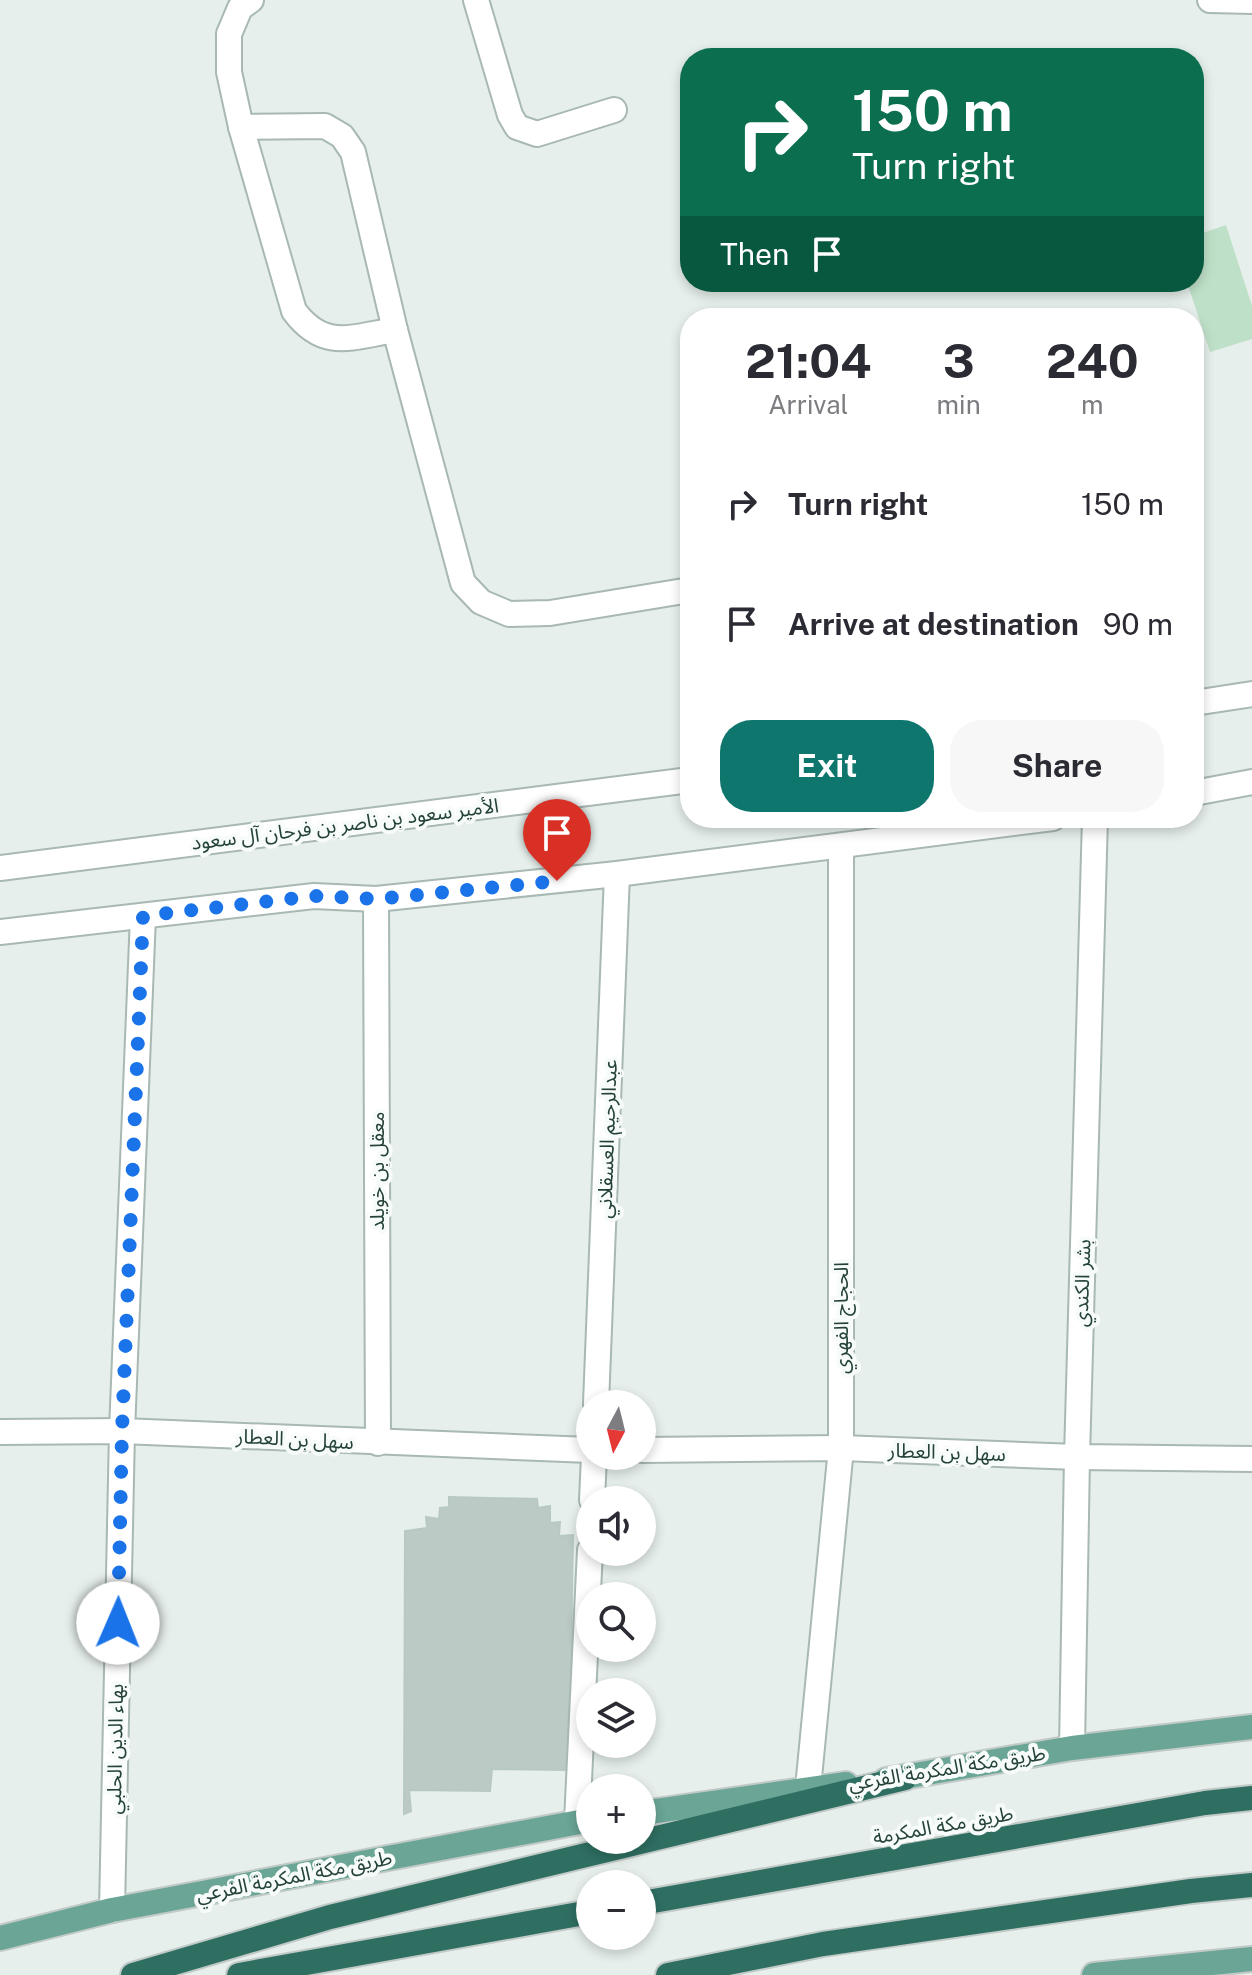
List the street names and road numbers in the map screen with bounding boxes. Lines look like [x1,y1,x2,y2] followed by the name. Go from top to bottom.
[190,793,500,855] street label: الأمير سعود بن ناصر بن فرحان آل سعود
[592,1059,625,1219] street label: عبدالرحيم العسقلاني
[365,1112,389,1230] street label: معقل بن خويلد
[1068,1239,1099,1328] street label: بشر الكندي
[829,1262,857,1374] street label: الحجاج الفهري
[235,1424,354,1454] street label: سهل بن العطار
[887,1438,1006,1466] street label: سهل بن العطار
[102,1683,132,1815] street label: بهاء الدين الحلبي
[847,1741,1048,1799] street label: طريق مكة المكرمة الفرعي
[871,1801,1015,1850] street label: طريق مكة المكرمة
[194,1845,395,1910] street label: طريق مكة المكرمة الفرعي

